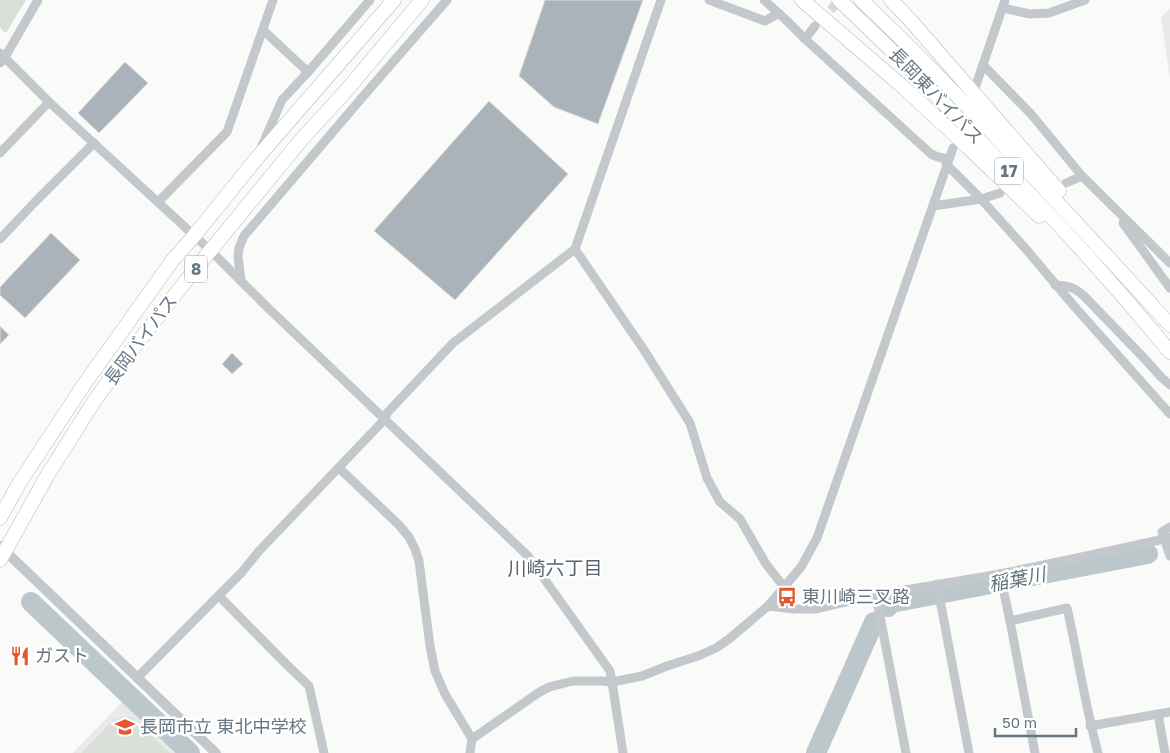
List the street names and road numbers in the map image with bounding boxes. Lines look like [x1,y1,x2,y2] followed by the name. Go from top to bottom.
[885,42,988,148] street label: 長岡東バイパス
[995,158,1023,185] road number: 17
[185,255,207,282] road number: 8
[99,290,181,389] street label: 長岡バイパス

